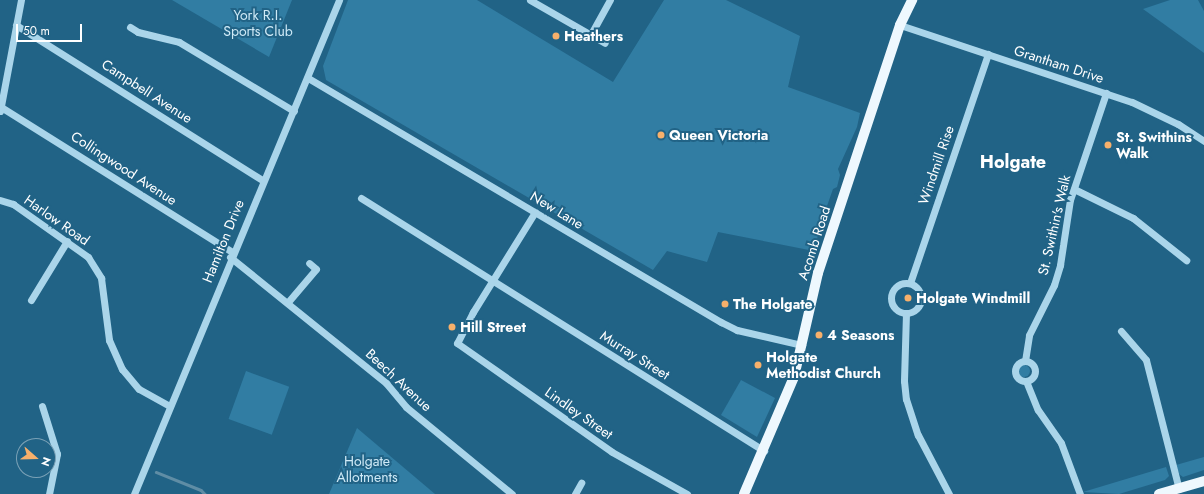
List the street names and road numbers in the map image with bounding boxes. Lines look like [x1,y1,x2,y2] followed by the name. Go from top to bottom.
[1012,42,1106,86] street label: Grantham Drive
[99,55,195,127] street label: Campbell Avenue
[915,123,957,207] street label: Windmill Rise
[68,127,180,209] street label: Collingwood Avenue
[1034,173,1074,277] street label: St. Swithin's Walk
[527,188,587,232] street label: New Lane
[21,191,93,249] street label: Harlow Road
[199,197,247,285] street label: Hamilton Drive
[794,204,834,282] street label: Acomb Road
[597,327,673,383] street label: Murray Street
[363,345,435,415] street label: Beech Avenue
[542,383,616,443] street label: Lindley Street

